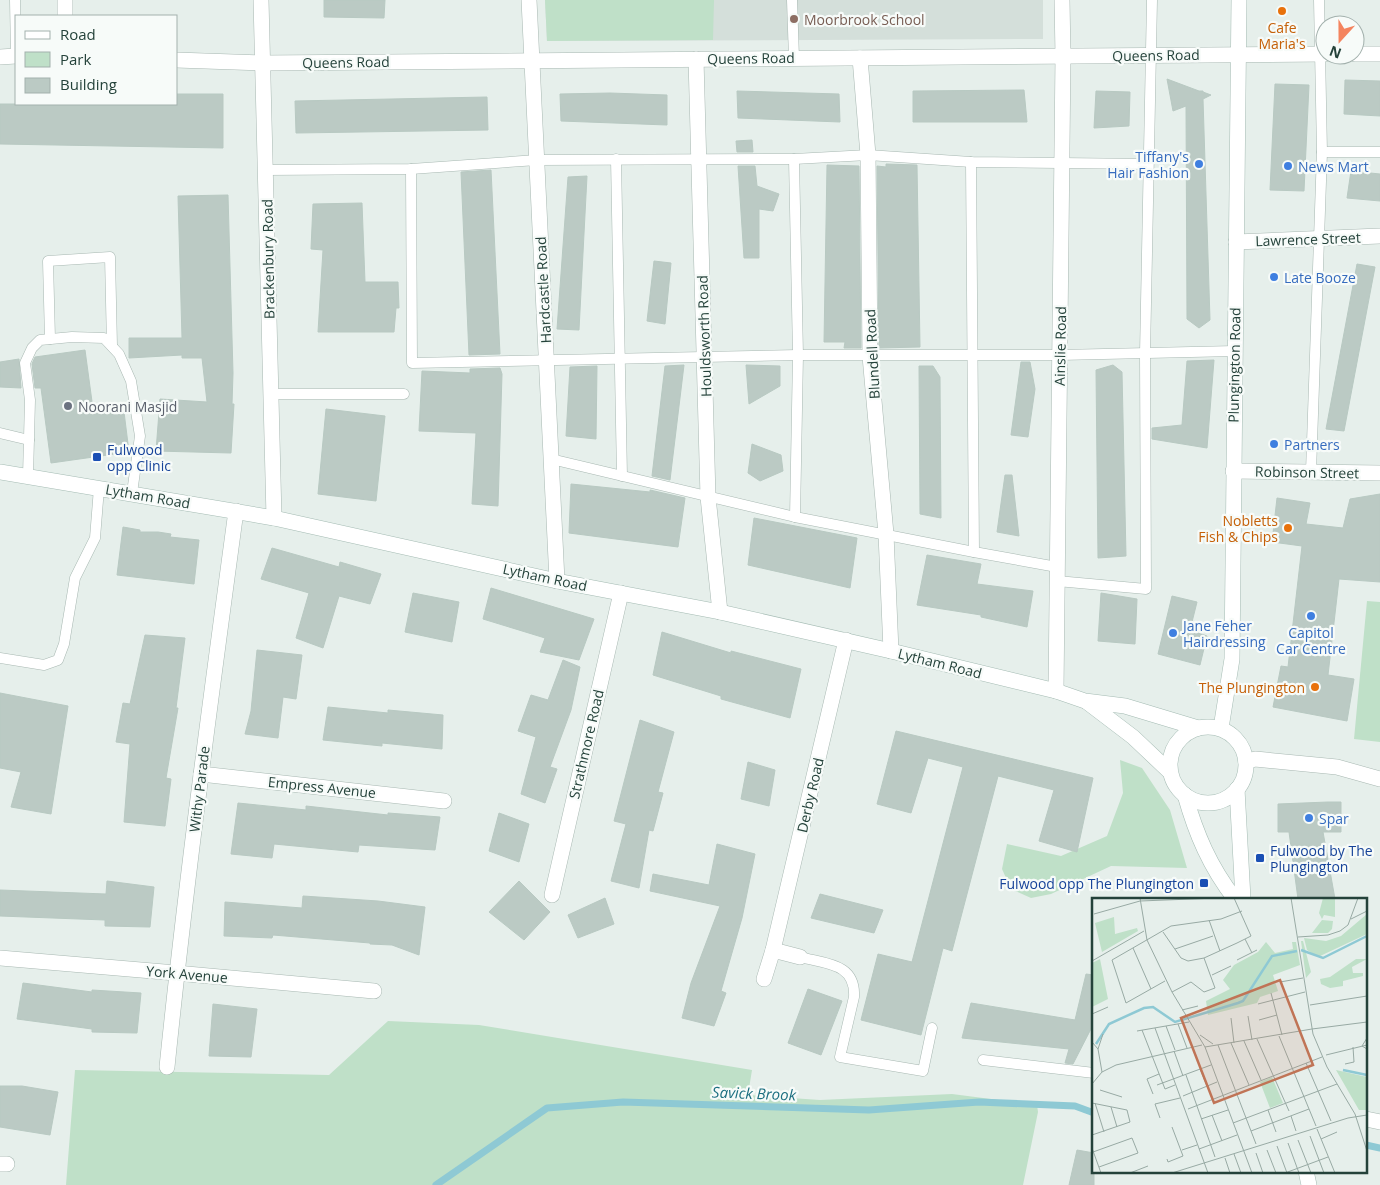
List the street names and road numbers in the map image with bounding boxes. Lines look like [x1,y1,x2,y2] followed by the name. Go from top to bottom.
[1112,45,1200,65] street label: Queens Road
[707,48,795,68] street label: Queens Road
[302,52,390,72] street label: Queens Road
[257,199,279,319] street label: Brackenbury Road
[1255,228,1361,250] street label: Lawrence Street
[531,236,555,344] street label: Hardcastle Road
[692,275,716,397] street label: Houldsworth Road
[1050,306,1070,386] street label: Ainslie Road
[1223,307,1245,423] street label: Plungington Road
[860,308,884,400] street label: Blundell Road
[1255,462,1359,482] street label: Robinson Street
[104,479,192,513] street label: Lytham Road
[501,559,589,595] street label: Lytham Road
[896,643,984,683] street label: Lytham Road
[564,687,608,801] street label: Strathmore Road
[184,745,214,833] street label: Withy Parade
[792,756,828,834] street label: Derby Road
[267,772,377,802] street label: Empress Avenue
[145,961,229,987] street label: York Avenue

